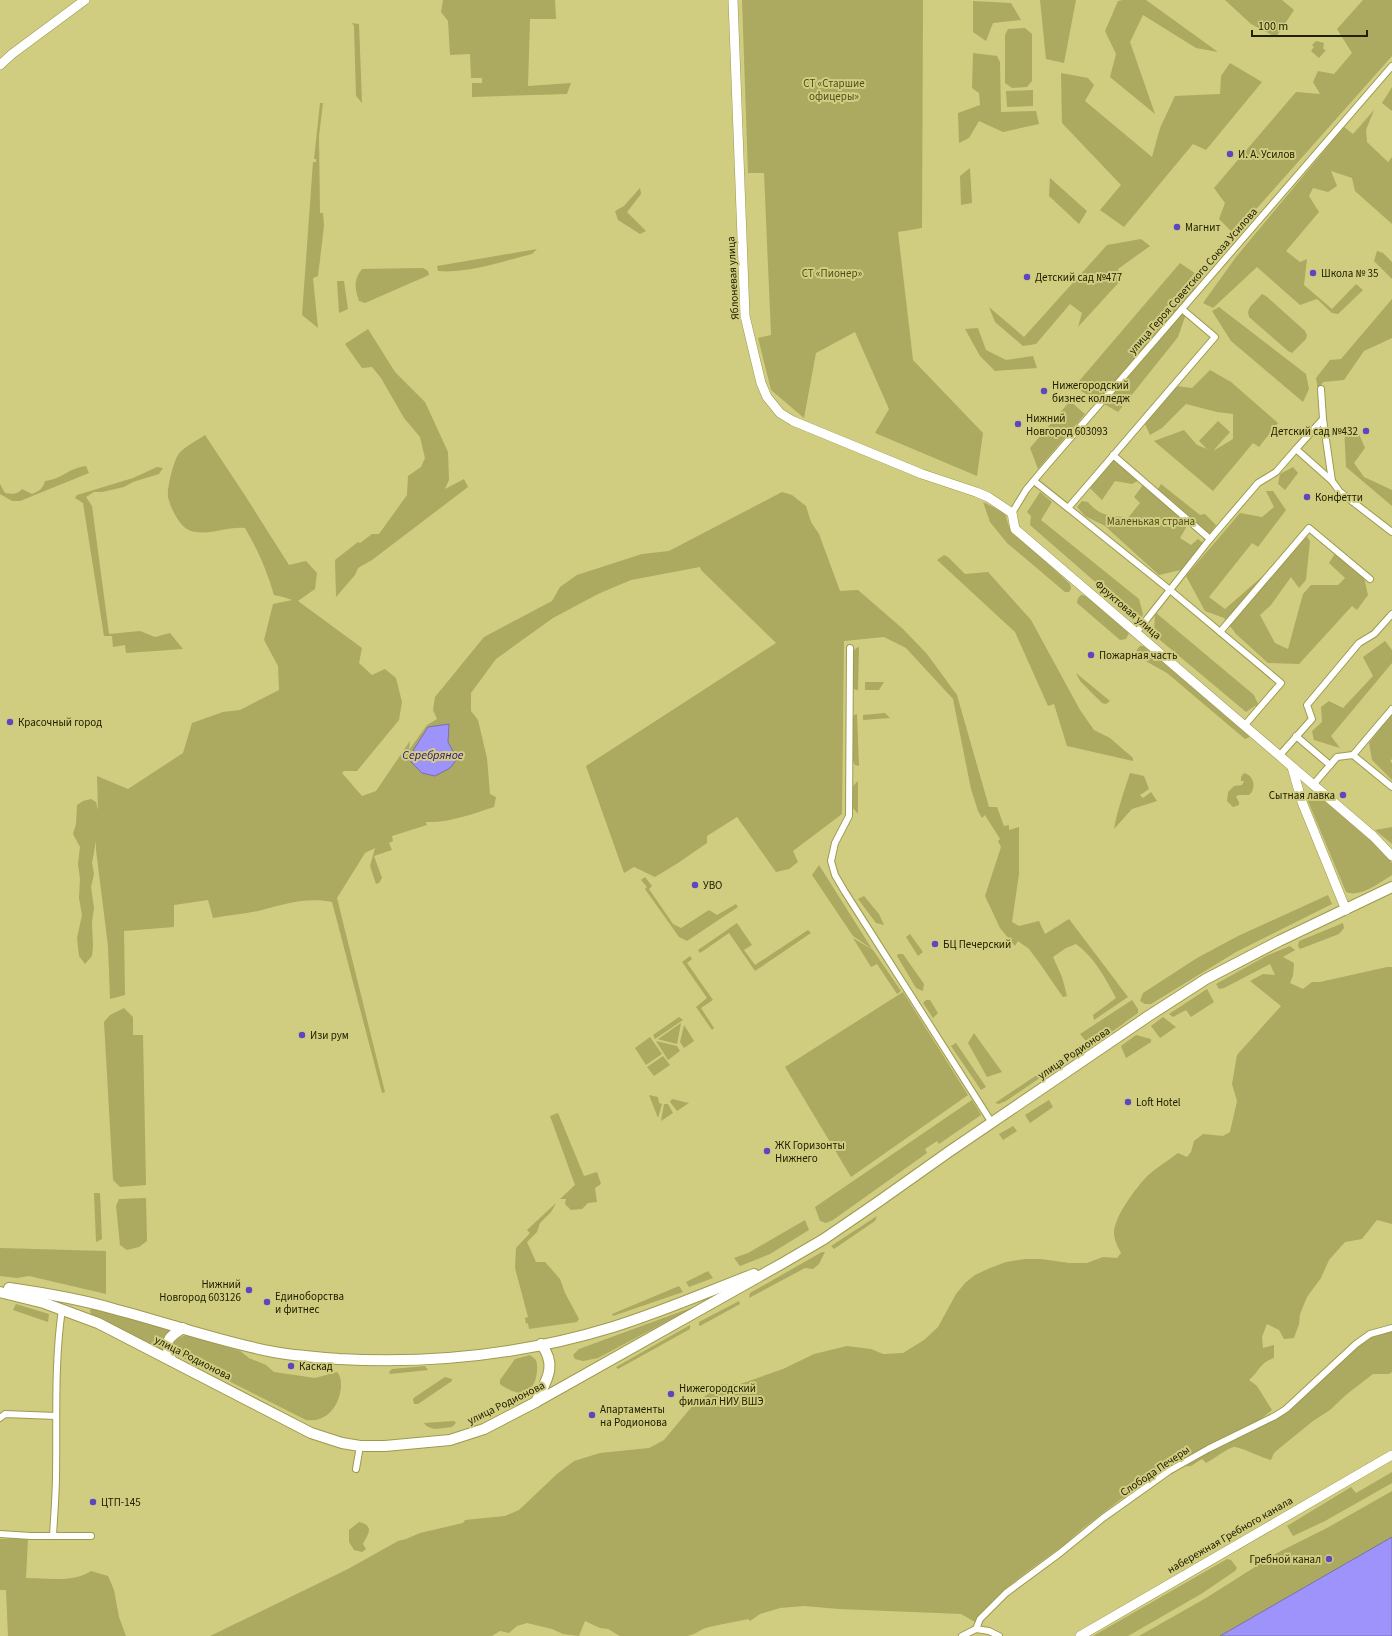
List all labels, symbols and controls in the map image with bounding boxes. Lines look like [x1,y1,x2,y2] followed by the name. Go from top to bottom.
[1252,12,1367,38] scale bar
[1258,18,1288,35] text: 100 m
[803,76,865,104] park label: СТ «Старшие офицеры»
[1238,147,1295,162] place label: И. А. Усилов
[1225,149,1235,159] marker: И. А. Усилов
[1125,205,1261,357] street label: улица Героя Советского Союза Усилова
[1185,220,1221,235] place label: Магнит
[1172,222,1182,232] marker: Магнит
[723,236,743,320] street label: Яблоневая улица
[802,266,863,281] park label: СТ «Пионер»
[1321,266,1378,281] place label: Школа № 35
[1308,268,1318,278] marker: Школа № 35
[1035,270,1122,285] place label: Детский сад №477
[1022,272,1032,282] marker: Детский сад №477
[1052,378,1130,406] place label: Нижегородский бизнес колледж
[1039,386,1049,396] marker: Нижегородский бизнес колледж
[1026,411,1108,439] place label: Нижний Новгород 603093
[1013,419,1023,429] marker: Нижний Новгород 603093
[1271,424,1358,439] place label: Детский сад №432
[1361,426,1371,436] marker: Детский сад №432
[1315,490,1363,505] place label: Конфетти
[1302,492,1312,502] marker: Конфетти
[1107,514,1195,529] park label: Маленькая страна
[1092,577,1164,643] street label: Фруктовая улица
[1099,648,1177,663] place label: Пожарная часть
[1086,650,1096,660] marker: Пожарная часть
[18,715,102,730] place label: Красочный город
[5,717,15,727] marker: Красочный город
[402,747,464,764] water label: Серебряное
[1269,788,1335,803] place label: Сытная лавка
[1338,790,1348,800] marker: Сытная лавка
[703,878,722,893] place label: УВО
[690,880,700,890] marker: УВО
[943,937,1011,952] place label: БЦ Печерский
[930,939,940,949] marker: БЦ Печерский
[1035,1023,1113,1083] street label: улица Родионова
[310,1028,349,1043] place label: Изи рум
[297,1030,307,1040] marker: Изи рум
[1136,1095,1181,1110] place label: Loft Hotel
[1123,1097,1133,1107] marker: Loft Hotel
[775,1138,845,1166] place label: ЖК Горизонты Нижнего
[762,1146,772,1156] marker: ЖК Горизонты Нижнего
[159,1277,242,1305] place label: Нижний Новгород 603126
[244,1285,254,1295] marker: Нижний Новгород 603126
[275,1289,344,1317] place label: Единоборства и фитнес
[262,1297,272,1307] marker: Единоборства и фитнес
[152,1332,234,1384] street label: улица Родионова
[299,1359,333,1374] place label: Каскад
[286,1361,296,1371] marker: Каскад
[465,1378,547,1428] street label: улица Родионова
[679,1381,764,1409] place label: Нижегородский филиал НИУ ВШЭ
[666,1389,676,1399] marker: Нижегородский филиал НИУ ВШЭ
[600,1402,667,1430] place label: Апартаменты на Родионова
[587,1410,597,1420] marker: Апартаменты на Родионова
[1117,1442,1193,1500] street label: Слобода Печеры
[1165,1493,1295,1577] street label: набережная Гребного канала
[101,1495,141,1510] place label: ЦТП-145
[88,1497,98,1507] marker: ЦТП-145
[1250,1552,1321,1567] place label: Гребной канал
[1324,1554,1334,1564] marker: Гребной канал

